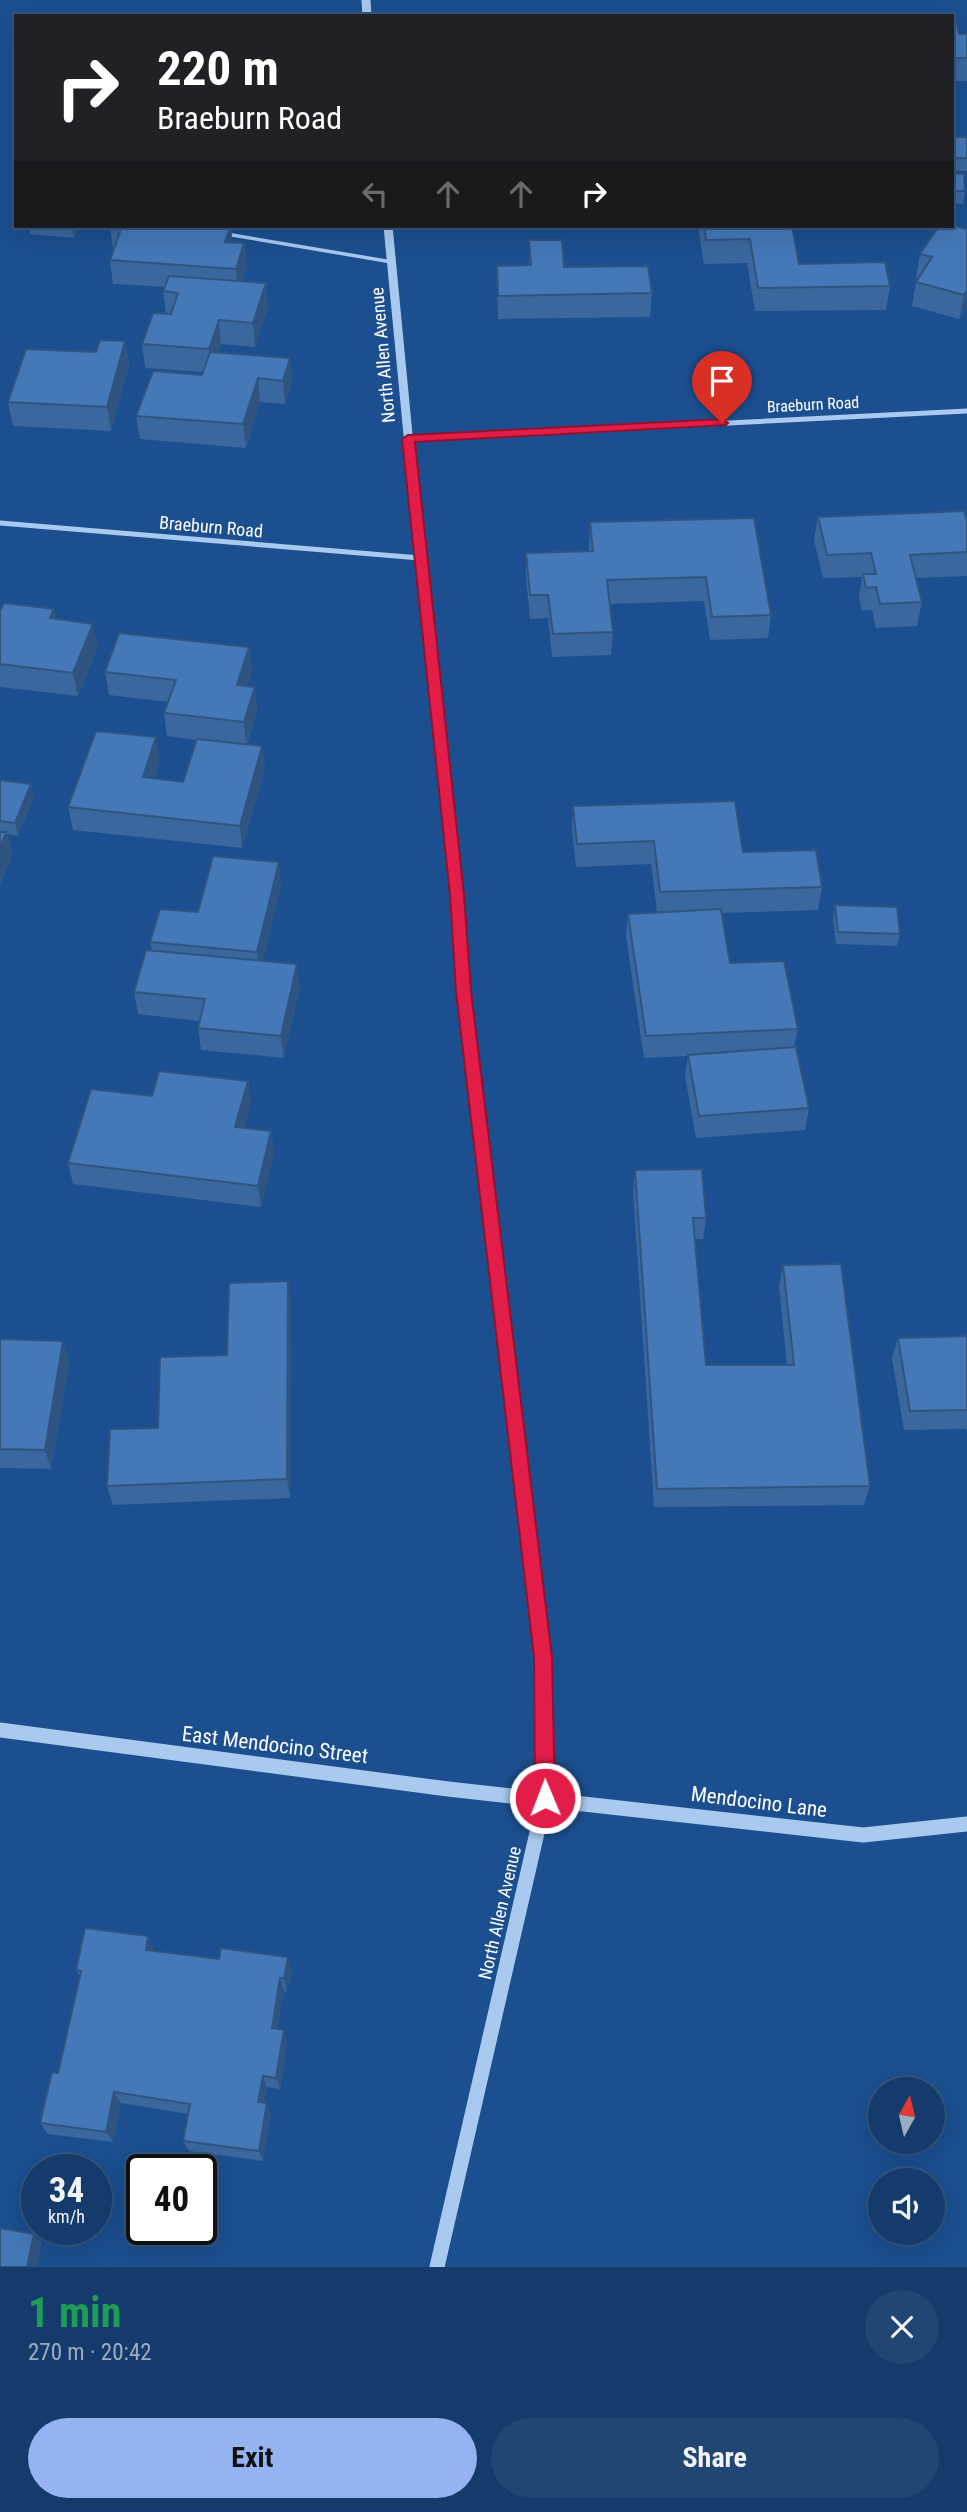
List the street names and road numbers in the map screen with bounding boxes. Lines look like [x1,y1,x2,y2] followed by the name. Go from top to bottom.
[366,286,399,424] street label: North Allen Avenue
[766,393,860,416] street label: Braeburn Road
[158,512,264,541] street label: Braeburn Road
[181,1722,369,1768] street label: East Mendocino Street
[690,1782,829,1822] street label: Mendocino Lane
[474,1844,525,1982] street label: North Allen Avenue

